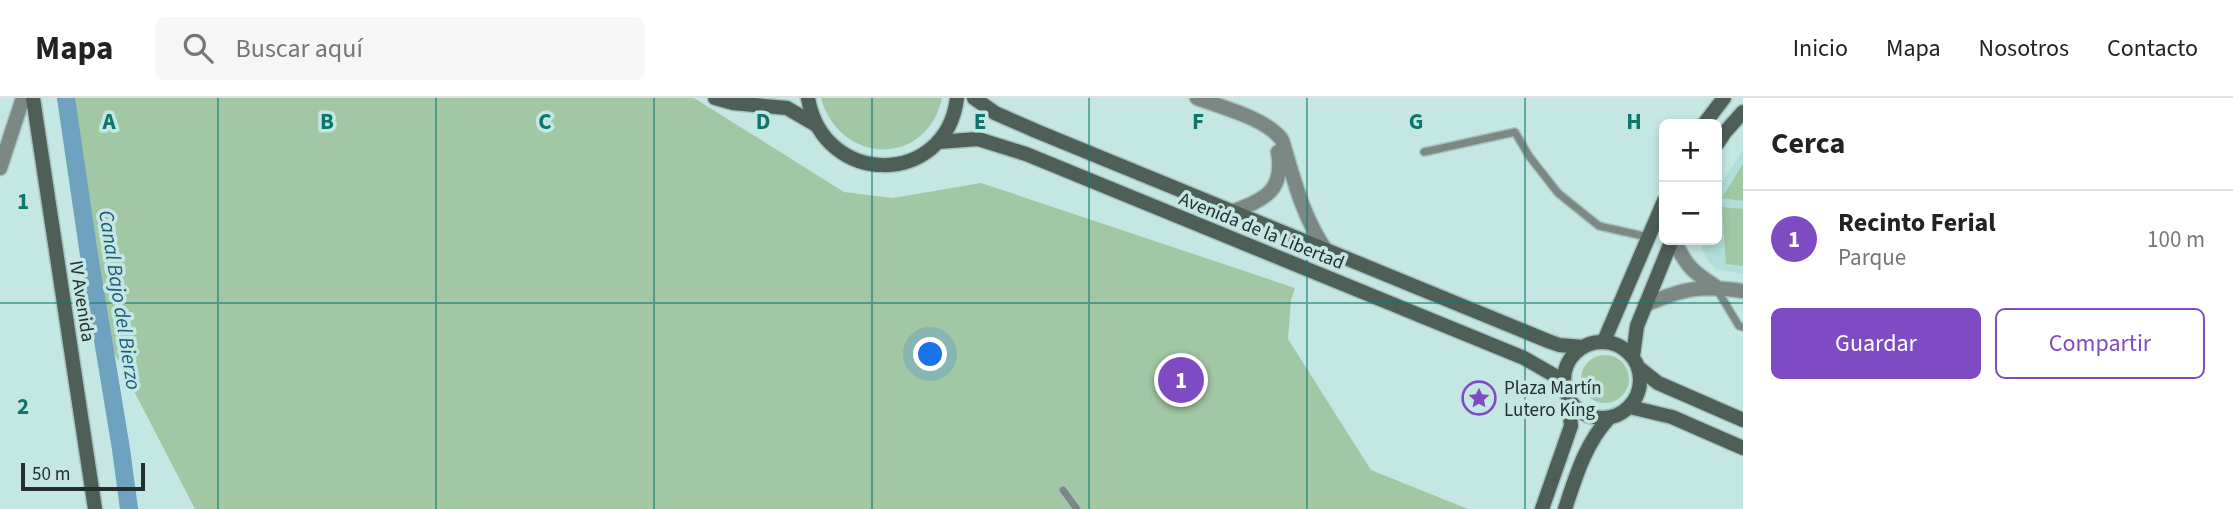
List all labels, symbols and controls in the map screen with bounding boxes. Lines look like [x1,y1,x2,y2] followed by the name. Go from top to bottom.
[155,17,645,80] search box
[35,25,113,72] text: Mapa
[179,29,217,67] icon: search
[235,30,363,67] text: Buscar aquí
[1793,31,1848,66] text: Inicio
[1886,31,1941,66] text: Mapa
[1979,31,2069,66] text: Nosotros
[2107,31,2198,66] text: Contacto
[101,105,116,138] text: A
[320,105,334,138] text: B
[538,105,552,138] text: C
[756,105,770,138] text: D
[974,105,986,138] text: E
[1192,105,1204,138] text: F
[1409,105,1423,138] text: G
[1626,105,1642,138] text: H
[1659,119,1722,245] map controls
[1659,119,1722,182] button: +
[1771,122,1845,165] text: Cerca
[1659,182,1722,245] button: −
[17,185,29,218] text: 1
[1175,186,1348,277] street label: Avenida de la Libertad
[1838,204,1996,241] text: Recinto Ferial
[91,208,149,392] water label: Canal Bajo del Bierzo
[1788,223,1800,256] text: 1
[2147,223,2205,256] text: 100 m
[1838,241,1906,274] text: Parque
[62,259,101,344] street label: IV Avenida
[1771,308,1981,379] button: Guardar
[1995,308,2205,379] button: Compartir
[913,337,947,371] your location
[1158,354,1204,406] pin: 1
[1504,375,1602,424] place label: Plaza Martín Lutero King
[1460,379,1498,417] place icon: Plaza Martín Lutero King
[17,390,29,423] text: 2
[21,460,145,492] scale bar
[32,461,70,488] text: 50 m

